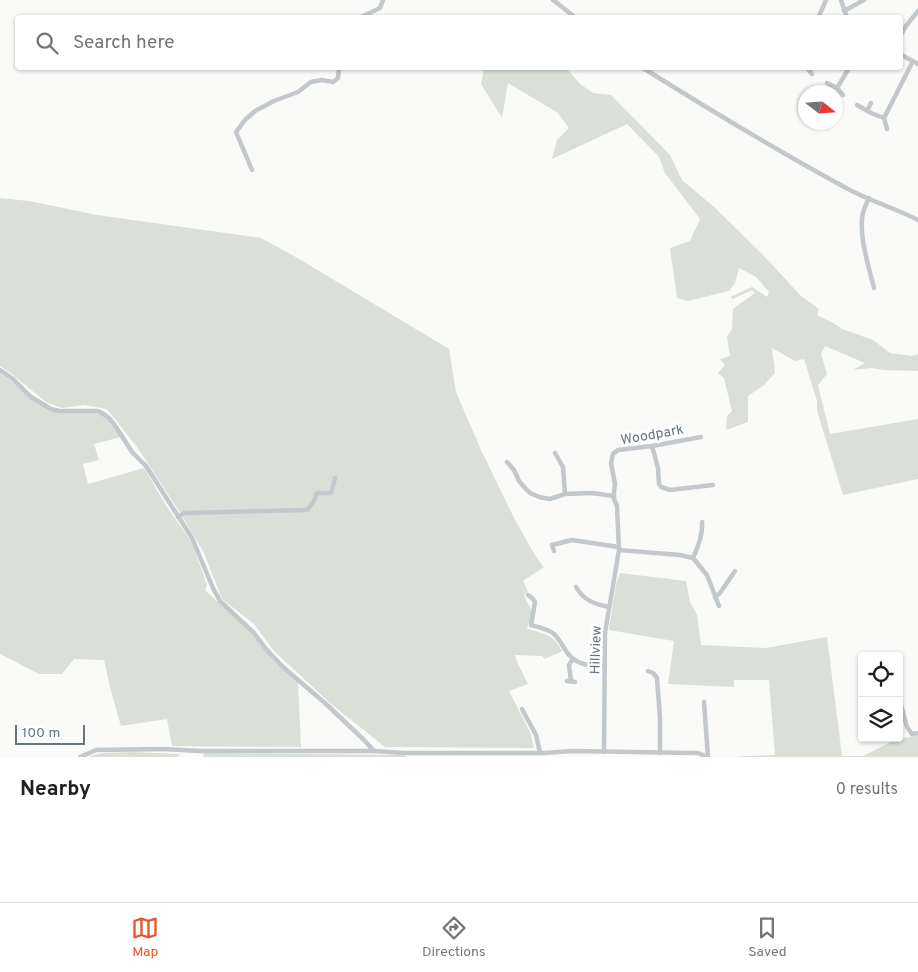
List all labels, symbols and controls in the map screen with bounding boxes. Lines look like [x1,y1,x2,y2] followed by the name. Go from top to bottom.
[15,15,903,70] search box
[33,29,61,57] icon: search
[73,31,175,55] text: Search here
[798,85,843,130] north arrow
[619,422,685,449] street label: Woodpark
[587,625,606,675] street label: Hillview
[858,652,903,742] map controls
[858,652,903,697] button: locate
[858,697,903,742] button: layers
[15,722,85,745] scale bar
[22,725,60,742] text: 100 m
[20,776,91,803] text: Nearby
[836,780,898,800] text: 0 results
[131,914,159,961] tab: Map
[422,914,486,961] tab: Directions
[748,914,787,961] tab: Saved

